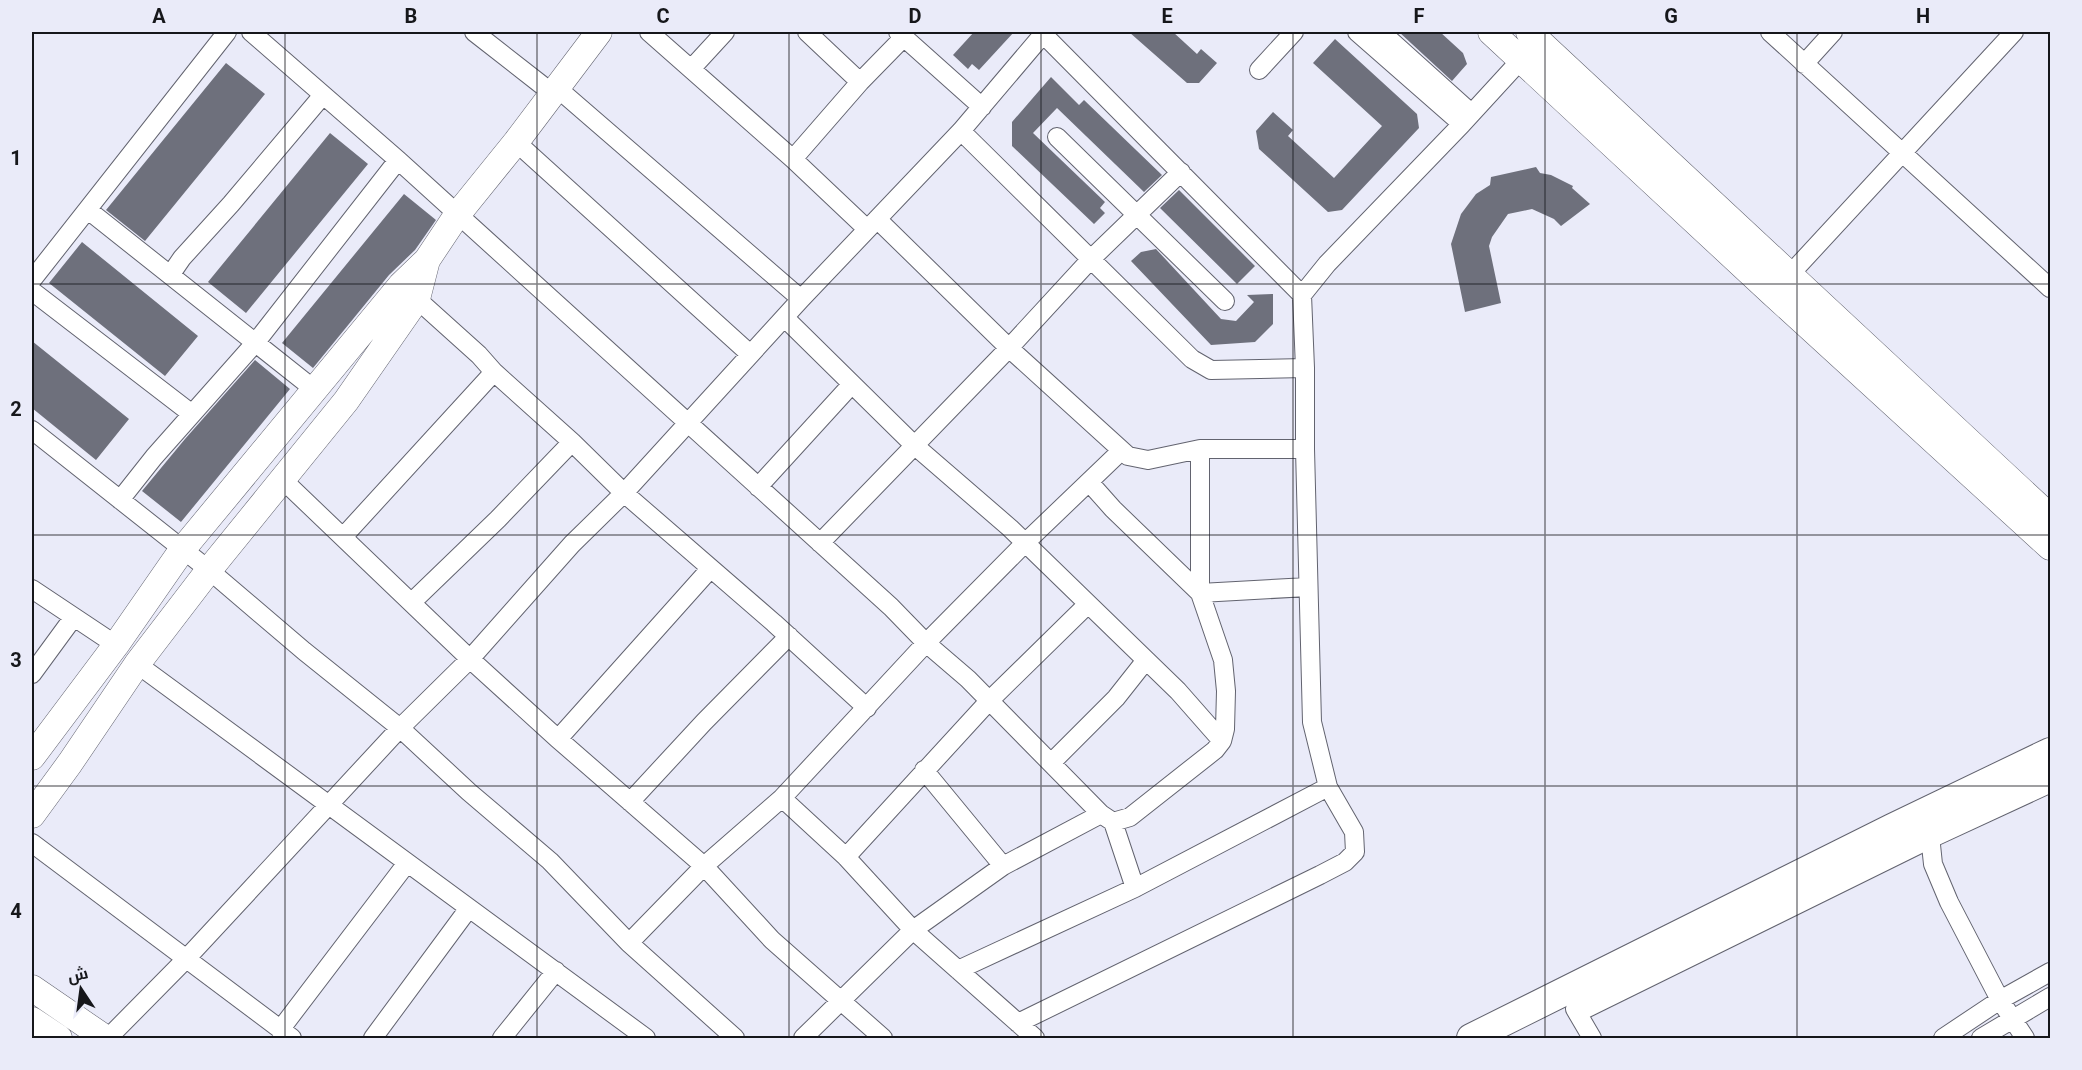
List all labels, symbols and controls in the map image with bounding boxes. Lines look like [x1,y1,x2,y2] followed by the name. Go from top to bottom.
[152,4,166,28] text: A
[405,4,417,28] text: B
[656,4,670,28] text: C
[909,4,922,28] text: D
[1161,4,1173,28] text: E
[1414,4,1425,28] text: F
[1664,4,1678,28] text: G
[1916,4,1930,28] text: H
[10,146,22,170] text: 1
[10,397,22,421] text: 2
[10,648,22,672] text: 3
[10,899,22,923] text: 4
[51,959,111,1019] north arrow
[66,963,90,986] text: ش

